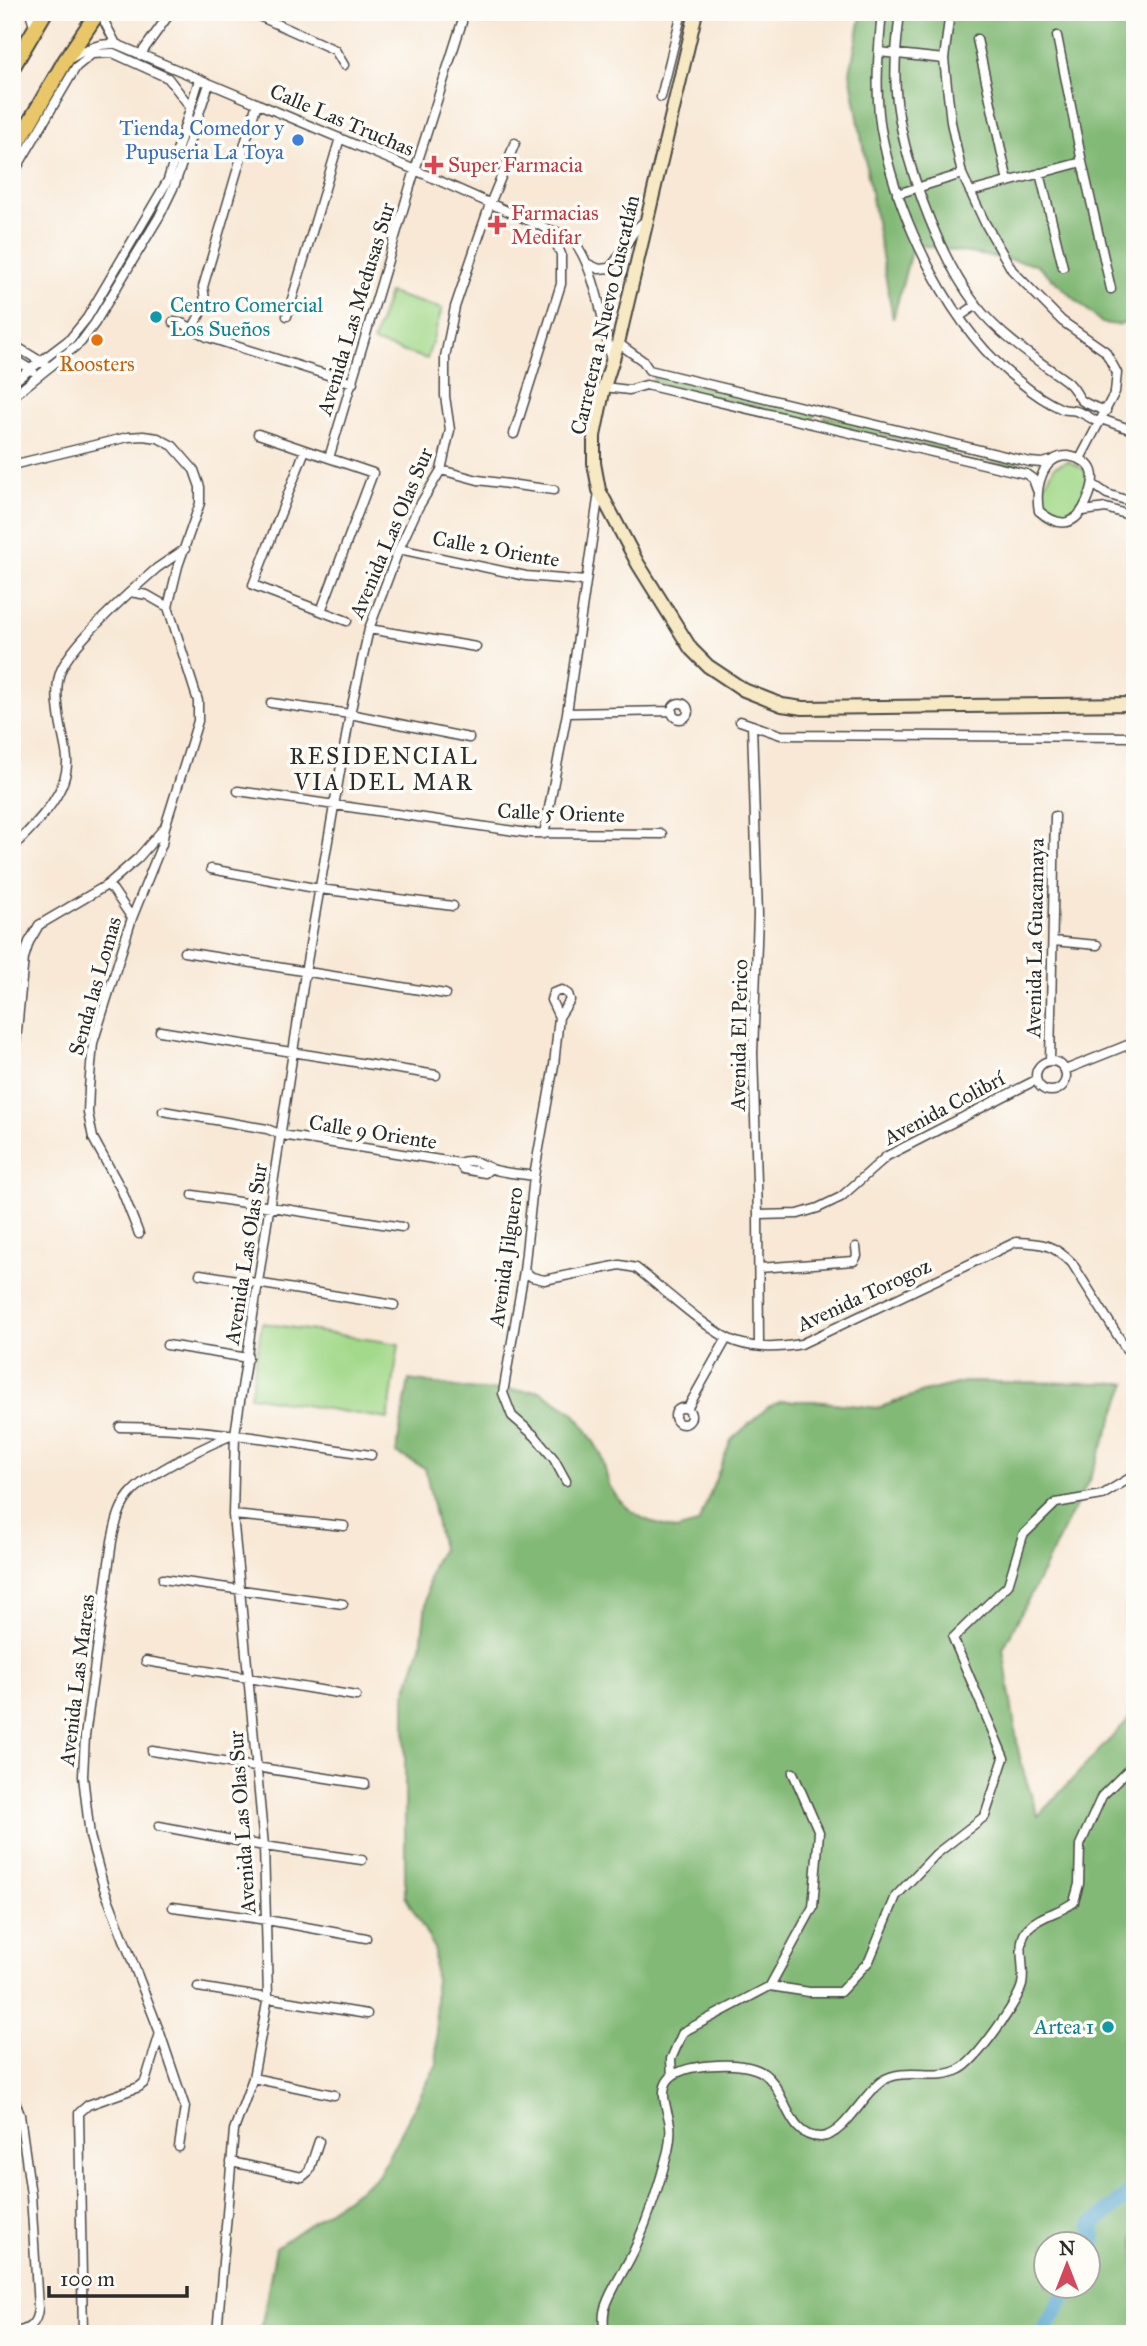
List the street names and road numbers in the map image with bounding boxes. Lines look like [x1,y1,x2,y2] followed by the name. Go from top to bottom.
[266,78,418,162] street label: Calle Las Truchas
[565,193,645,437] street label: Carretera a Nuevo Cuscatlán
[311,199,401,420] street label: Avenida Las Medusas Sur
[343,443,439,623] street label: Avenida Las Olas Sur
[431,525,562,573] street label: Calle 2 Oriente
[497,798,626,828] street label: Calle 5 Oriente
[1020,838,1050,1039] street label: Avenida La Guacamaya
[63,914,127,1058] street label: Senda las Lomas
[725,959,753,1112] street label: Avenida El Perico
[878,1065,1010,1151] street label: Avenida Colibrí
[307,1109,439,1155] street label: Calle 9 Oriente
[219,1161,273,1348] street label: Avenida Las Olas Sur
[483,1185,529,1330] street label: Avenida Jilguero
[792,1252,935,1338] street label: Avenida Torogoz
[53,1593,100,1768] street label: Avenida Las Mareas
[223,1730,261,1915] street label: Avenida Las Olas Sur

